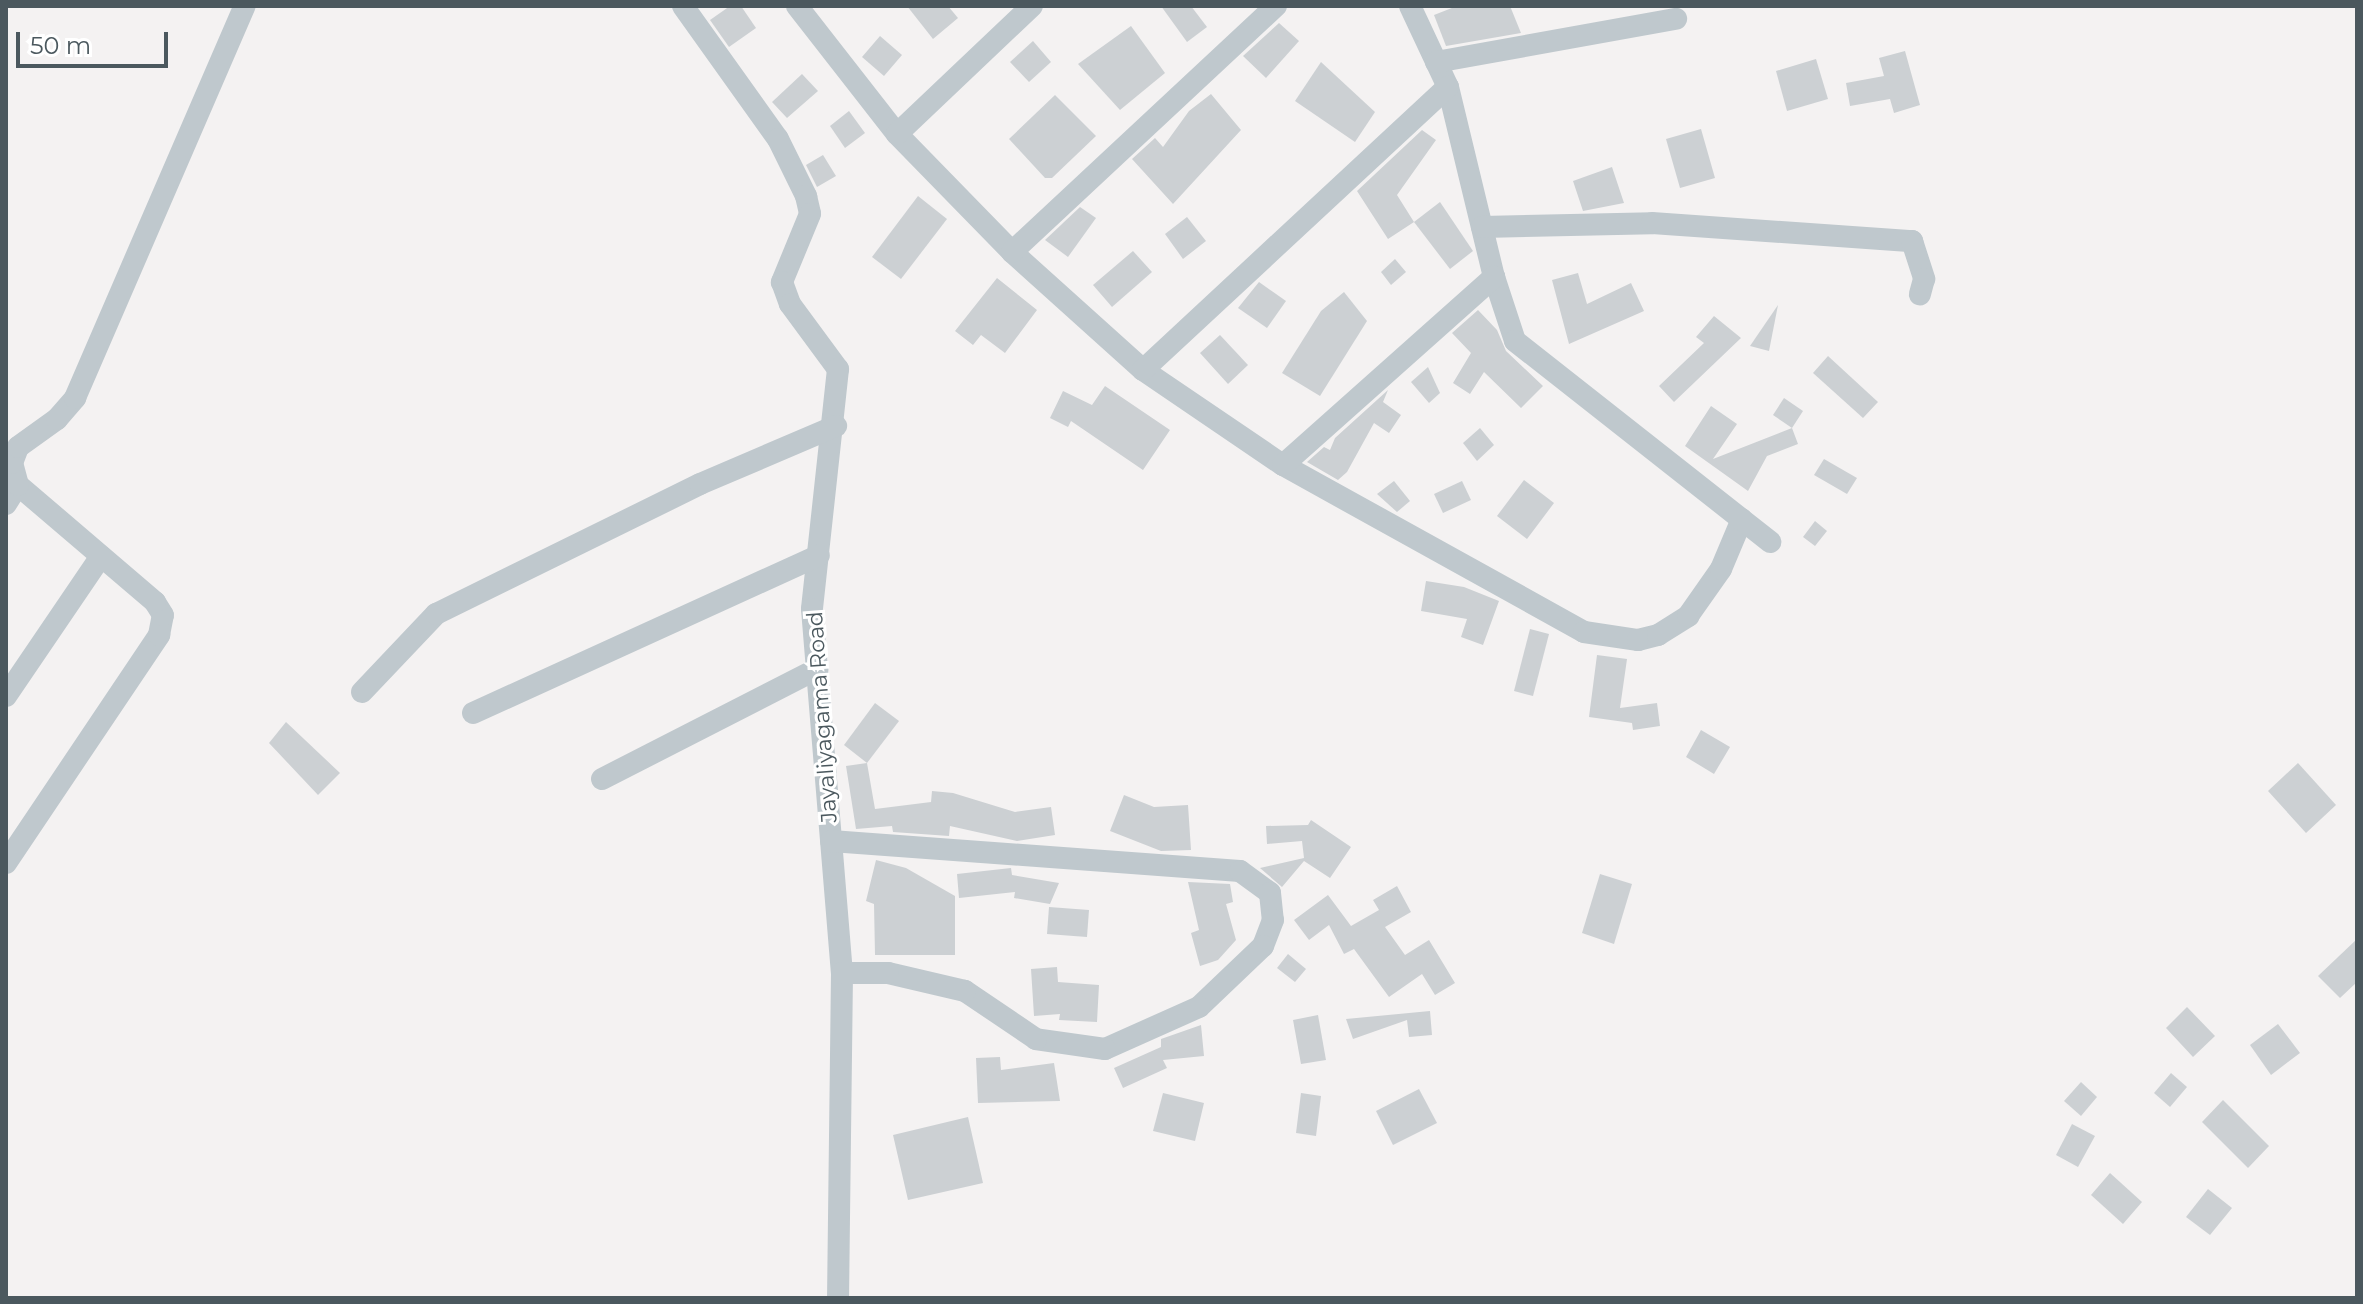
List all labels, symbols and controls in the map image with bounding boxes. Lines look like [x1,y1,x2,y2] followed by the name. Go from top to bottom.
[20,16,172,66] scale bar
[30,31,91,60] text: 50 m
[801,610,843,824] street label: Jayaliyagama Road

